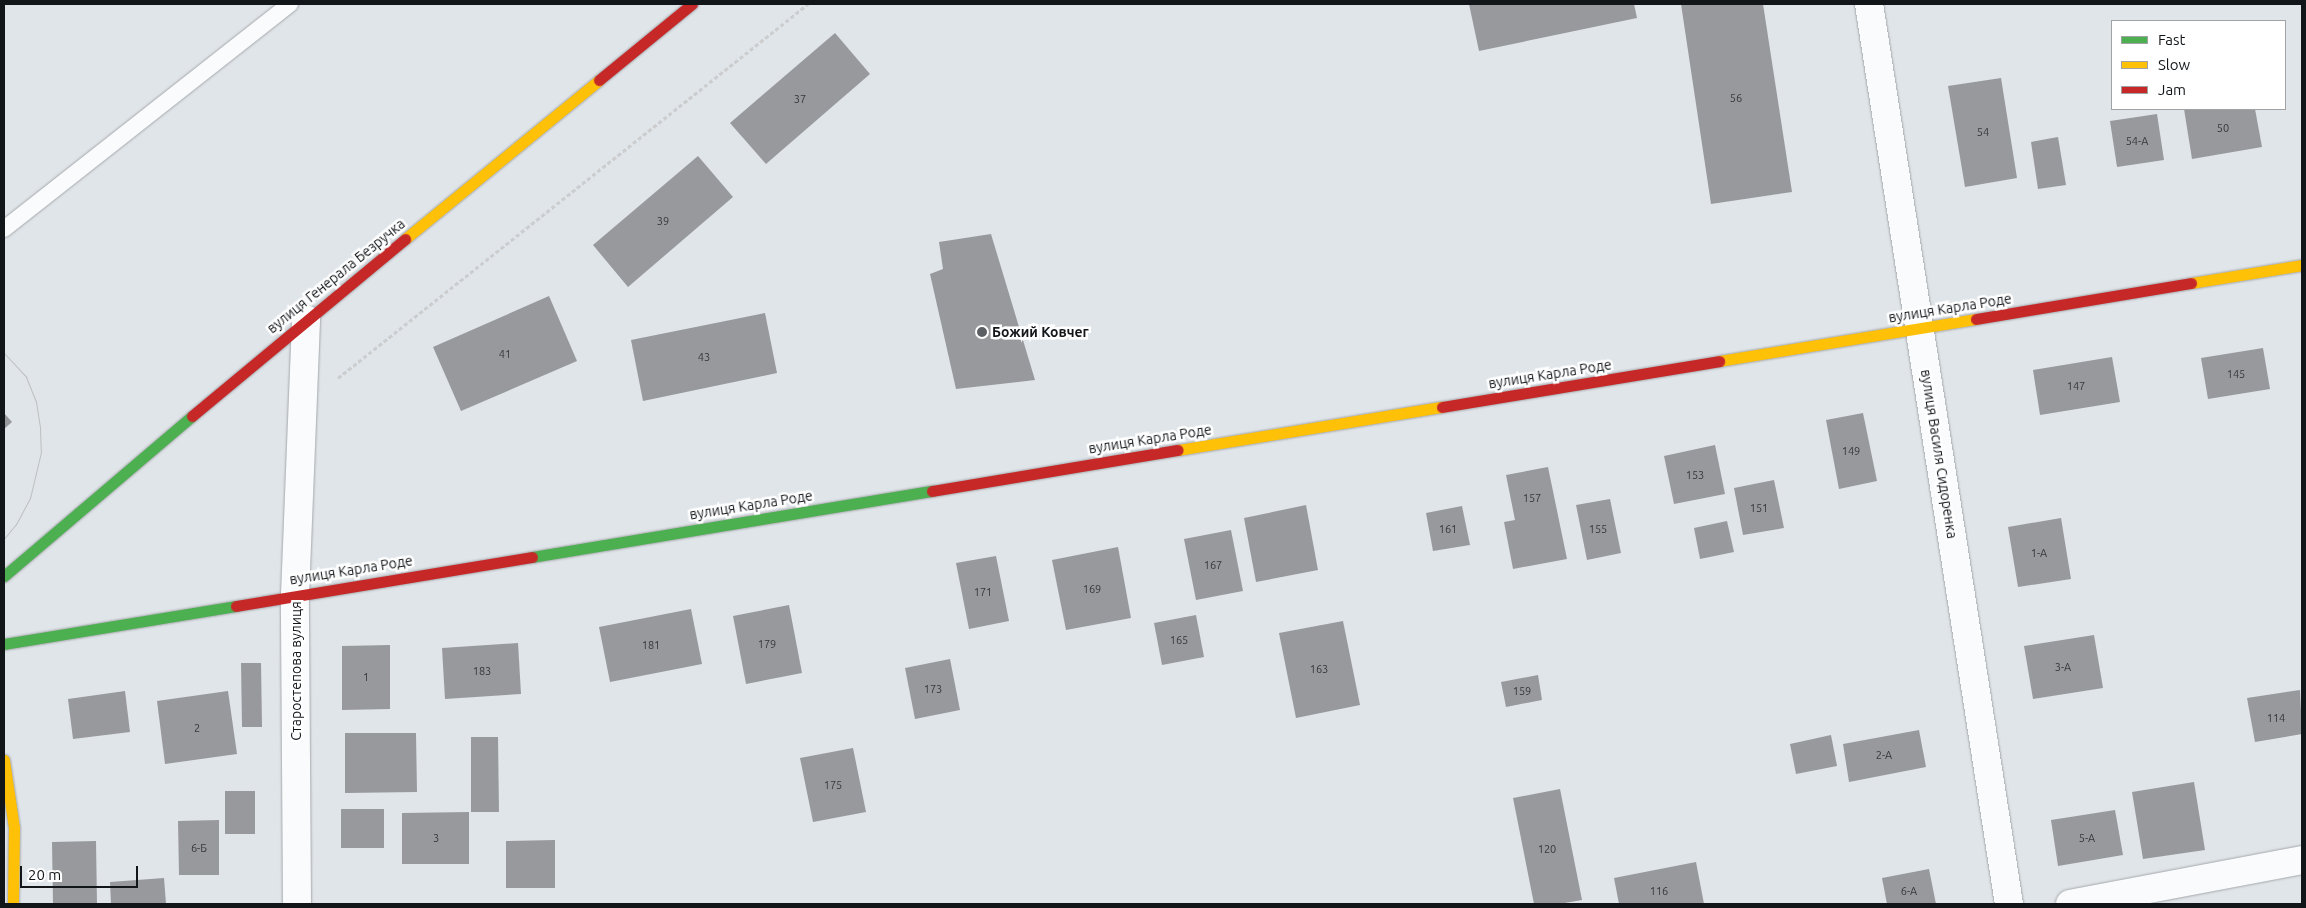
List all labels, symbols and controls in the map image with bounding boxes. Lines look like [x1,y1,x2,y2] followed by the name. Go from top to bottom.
[2111,20,2286,110] legend
[2158,31,2185,48] text: Fast
[2158,56,2190,73] text: Slow
[2158,81,2186,98] text: Jam
[1730,91,1742,105] house number: 56
[794,92,806,106] house number: 37
[2217,121,2229,135] house number: 50
[1977,125,1989,139] house number: 54
[2126,134,2148,148] house number: 54-А
[657,214,669,228] house number: 39
[264,215,408,337] street label: вулиця Генерала Безручка
[1887,290,2013,326] street label: вулиця Карла Роде
[992,324,1089,340] place label: Божий Ковчег
[976,326,988,338] marker: Божий Ковчег
[499,347,511,361] house number: 41
[698,350,710,364] house number: 43
[1487,356,1613,392] street label: вулиця Карла Роде
[2227,367,2245,381] house number: 145
[1917,368,1961,540] street label: вулиця Василя Сидоренка
[2067,379,2085,393] house number: 147
[1087,421,1213,457] street label: вулиця Карла Роде
[1842,444,1860,458] house number: 149
[1686,468,1704,482] house number: 153
[688,487,814,523] street label: вулиця Карла Роде
[1523,491,1541,505] house number: 157
[1750,501,1768,515] house number: 151
[1439,522,1457,536] house number: 161
[1589,522,1607,536] house number: 155
[2031,546,2047,560] house number: 1-А
[288,552,414,588] street label: вулиця Карла Роде
[1204,558,1222,572] house number: 167
[1083,582,1101,596] house number: 169
[974,585,992,599] house number: 171
[288,601,304,741] street label: Старостепова вулиця
[1170,633,1188,647] house number: 165
[758,637,776,651] house number: 179
[642,638,660,652] house number: 181
[2055,660,2071,674] house number: 3-А
[1310,662,1328,676] house number: 163
[473,664,491,678] house number: 183
[363,670,369,684] house number: 1
[924,682,942,696] house number: 173
[1513,684,1531,698] house number: 159
[2267,711,2285,725] house number: 114
[194,721,200,735] house number: 2
[1876,748,1892,762] house number: 2-А
[824,778,842,792] house number: 175
[433,831,439,845] house number: 3
[2079,831,2095,845] house number: 5-А
[191,841,207,855] house number: 6-Б
[1538,842,1556,856] house number: 120
[22,856,140,888] scale bar
[28,866,61,883] text: 20 m
[1650,884,1668,898] house number: 116
[1901,884,1917,898] house number: 6-А

